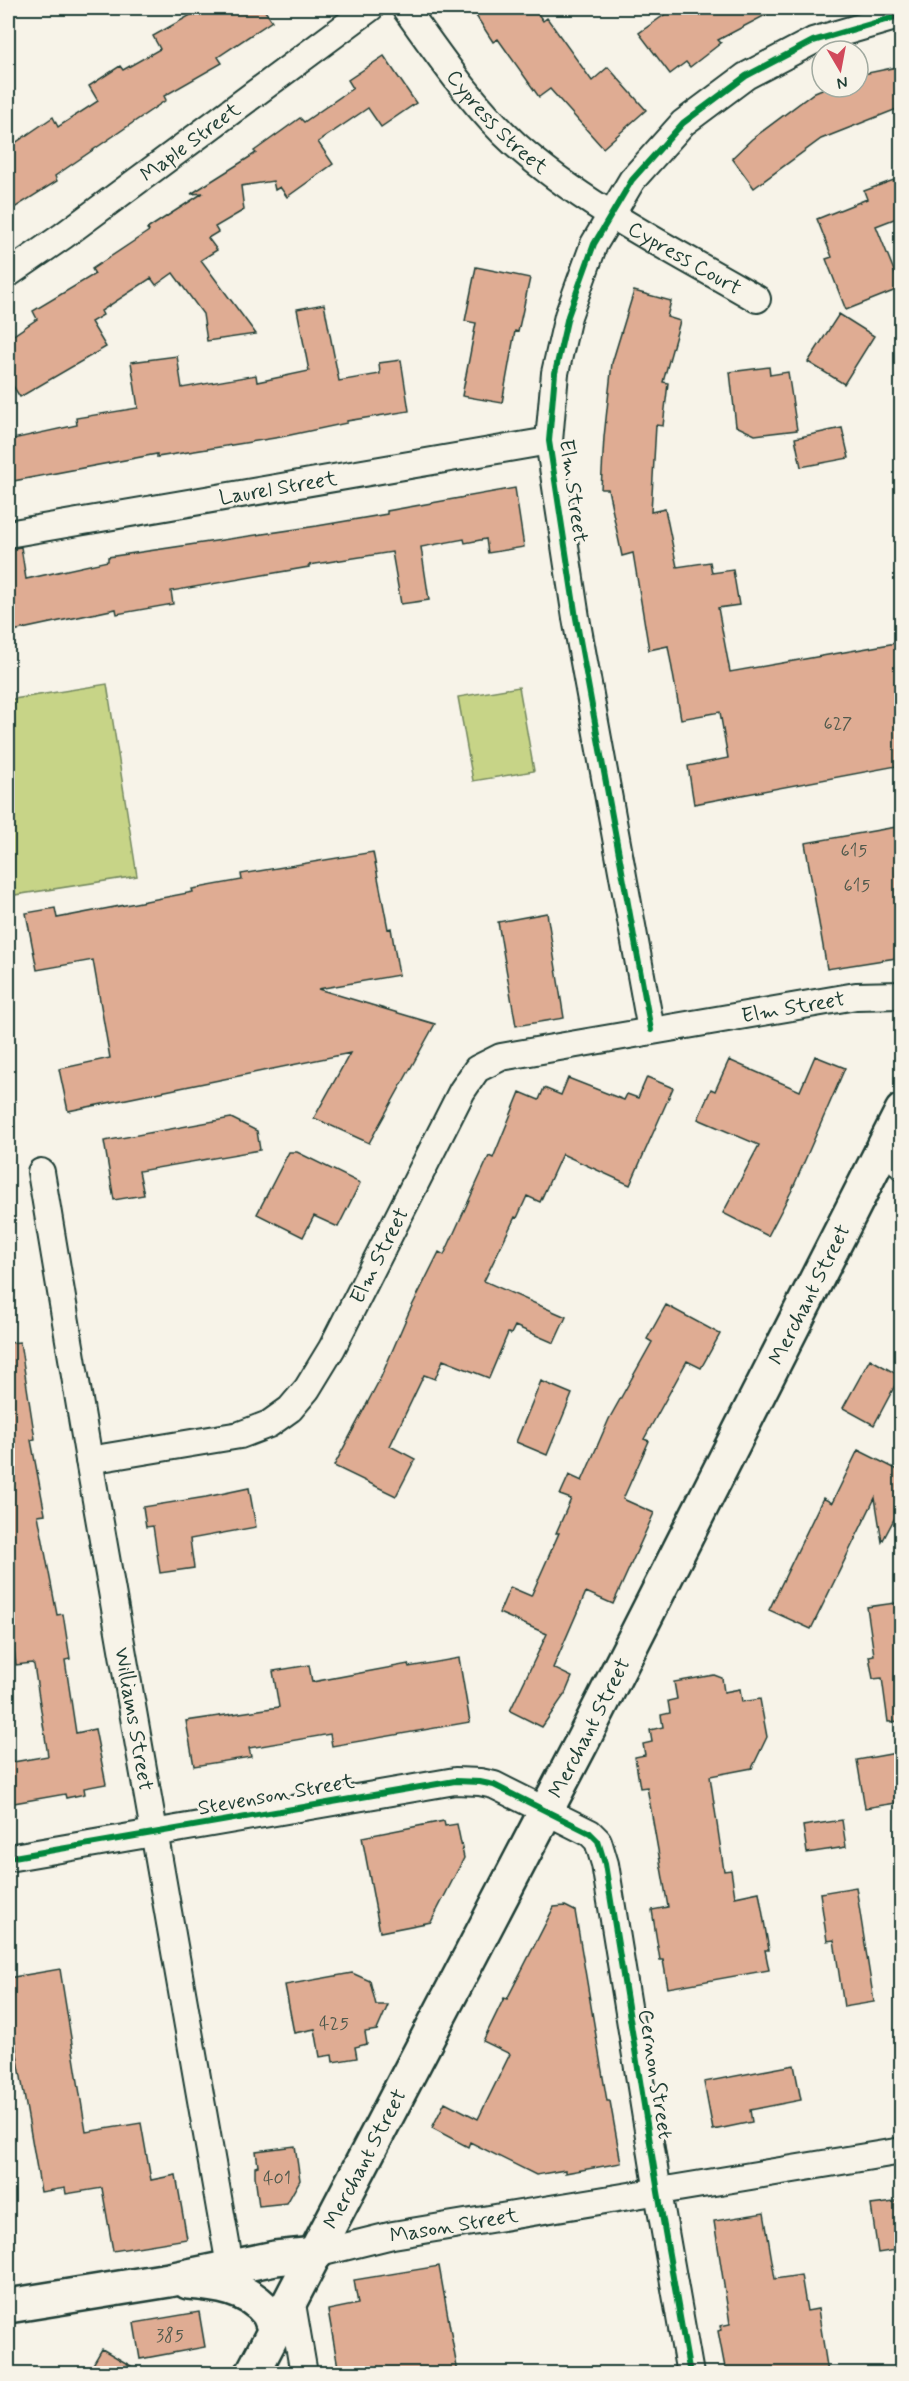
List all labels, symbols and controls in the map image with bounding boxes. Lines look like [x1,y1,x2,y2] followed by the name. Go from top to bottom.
[810,39,870,99] north arrow
[439,64,554,182] street label: Cypress Street
[835,71,849,94] text: N
[135,96,247,189] street label: Maple Street
[622,215,746,302] street label: Cypress Court
[552,438,594,545] street label: Elm Street
[217,465,340,512] street label: Laurel Street
[824,712,852,736] house number: 627
[841,839,867,863] house number: 615
[844,874,870,898] house number: 615
[739,985,847,1030] street label: Elm Street
[344,1203,416,1309] street label: Elm Street
[763,1220,857,1370] street label: Merchant Street
[107,1645,160,1793] street label: Williams Street
[542,1653,638,1803] street label: Merchant Street
[196,1767,357,1823] street label: Stevenson Street
[631,2007,679,2141] street label: Cernon Street
[319,2012,349,2036] house number: 425
[317,2084,414,2234] street label: Merchant Street
[263,2167,291,2191] house number: 401
[388,2201,521,2250] street label: Mason Street
[156,2324,184,2348] house number: 385

